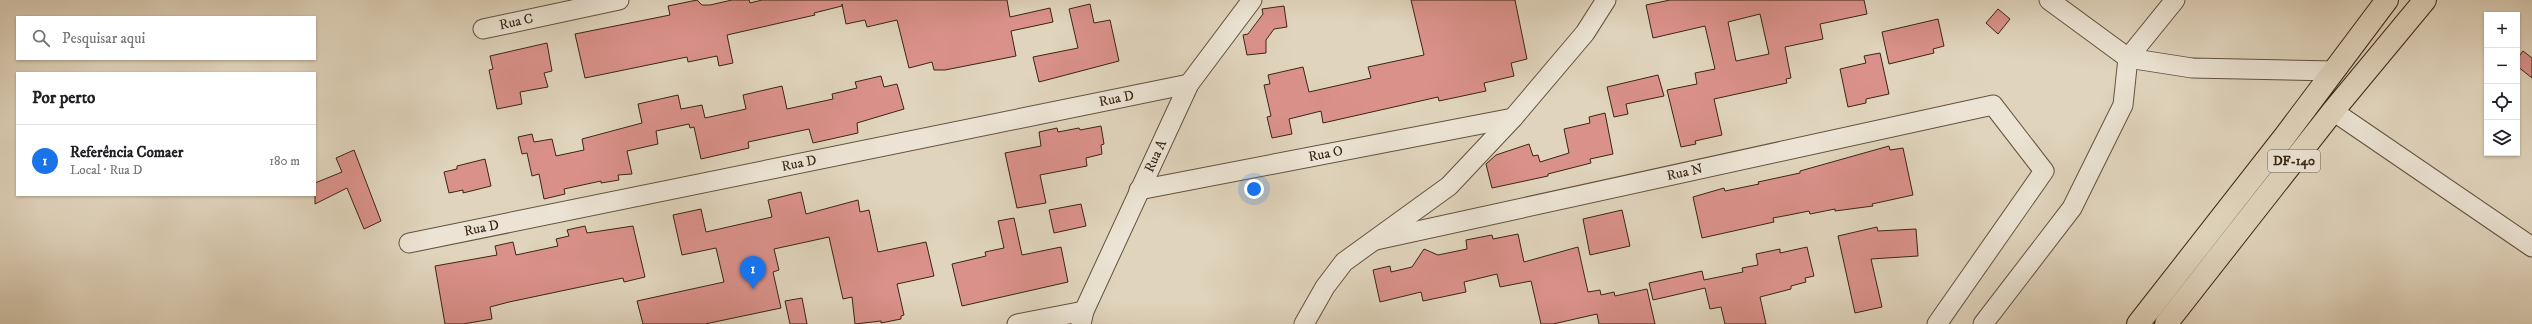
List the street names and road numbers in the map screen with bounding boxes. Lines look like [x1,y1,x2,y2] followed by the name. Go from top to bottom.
[498,10,535,34] street label: Rua C
[1097,86,1136,111] street label: Rua D
[1140,136,1171,175] street label: Rua A
[1307,142,1345,166] street label: Rua O
[2268,150,2320,172] road number: DF-140
[780,151,818,176] street label: Rua D
[1665,160,1705,185] street label: Rua N
[462,216,501,241] street label: Rua D

